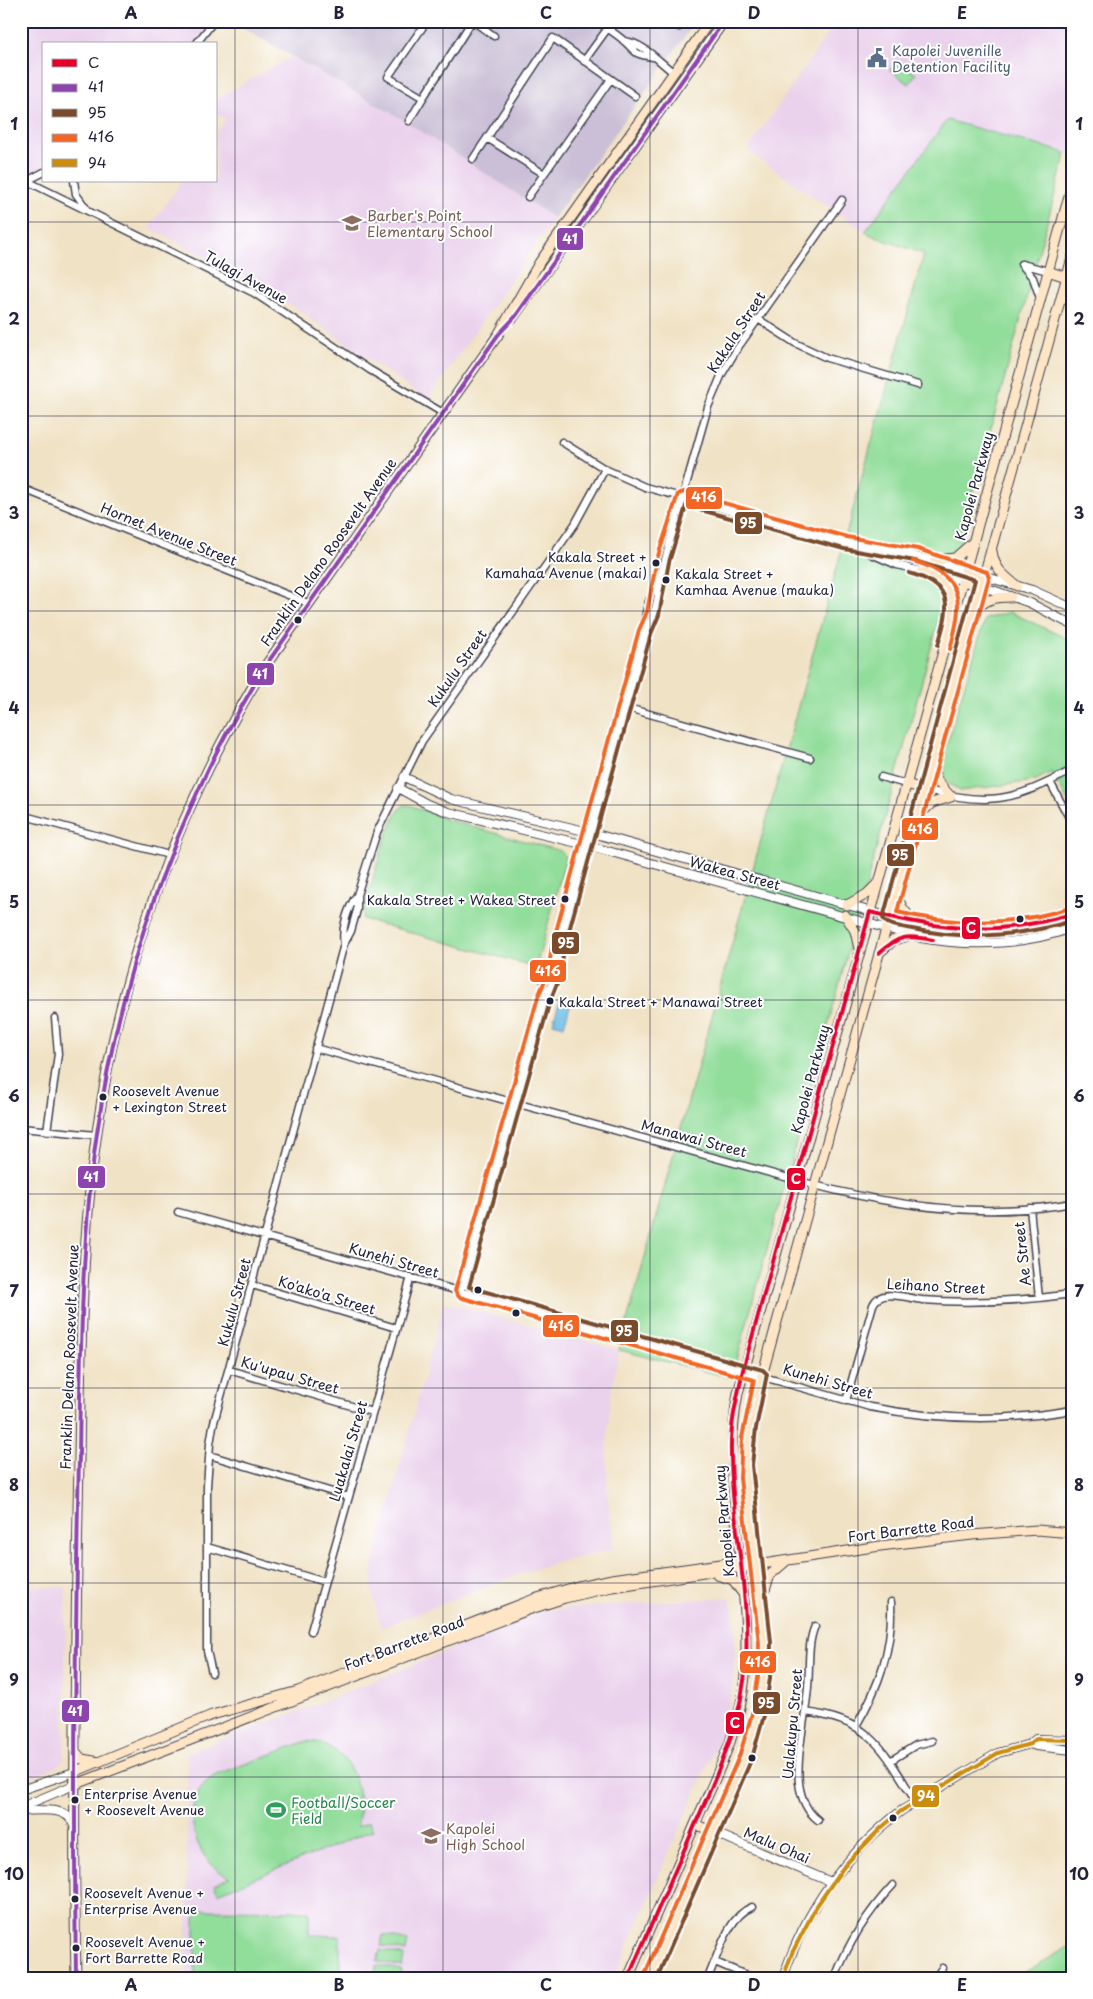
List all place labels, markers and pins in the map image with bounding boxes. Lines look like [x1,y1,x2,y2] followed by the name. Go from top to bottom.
[892,40,1011,77] place label: Kapolei Juvenille Detention Facility
[866,47,888,69] public building icon: Kapolei Juvenille Detention Facility
[367,205,493,242] place label: Barber's Point Elementary School
[341,212,363,234] school or university icon: Barber's Point Elementary School
[485,547,647,582] place label: Kakala Street + Kamahaa Avenue (makai)
[651,558,661,568] marker: Kakala Street + Kamahaa Avenue (makai)
[675,564,834,599] place label: Kakala Street + Kamhaa Avenue (mauka)
[661,575,671,585] marker: Kakala Street + Kamhaa Avenue (mauka)
[293,615,303,625] unlabelled marker
[367,890,556,909] place label: Kakala Street + Wakea Street
[560,894,570,904] marker: Kakala Street + Wakea Street
[1015,914,1025,924] unlabelled marker
[559,992,763,1011] place label: Kakala Street + Manawai Street
[545,996,555,1006] marker: Kakala Street + Manawai Street
[112,1081,227,1116] place label: Roosevelt Avenue + Lexington Street
[98,1092,108,1102] marker: Roosevelt Avenue + Lexington Street
[473,1285,483,1295] unlabelled marker
[511,1308,521,1318] unlabelled marker
[747,1753,757,1763] unlabelled marker
[84,1784,204,1819] place label: Enterprise Avenue + Roosevelt Avenue
[291,1792,396,1829] place label: Football/Soccer Field
[70,1795,80,1805] marker: Enterprise Avenue + Roosevelt Avenue
[265,1799,287,1821] sports icon: Football/Soccer Field
[888,1813,898,1823] unlabelled marker
[446,1818,525,1855] place label: Kapolei High School
[420,1825,442,1847] school or university icon: Kapolei High School
[84,1883,205,1918] place label: Roosevelt Avenue + Enterprise Avenue
[70,1894,80,1904] marker: Roosevelt Avenue + Enterprise Avenue
[85,1932,206,1967] place label: Roosevelt Avenue + Fort Barrette Road
[71,1943,81,1953] marker: Roosevelt Avenue + Fort Barrette Road

